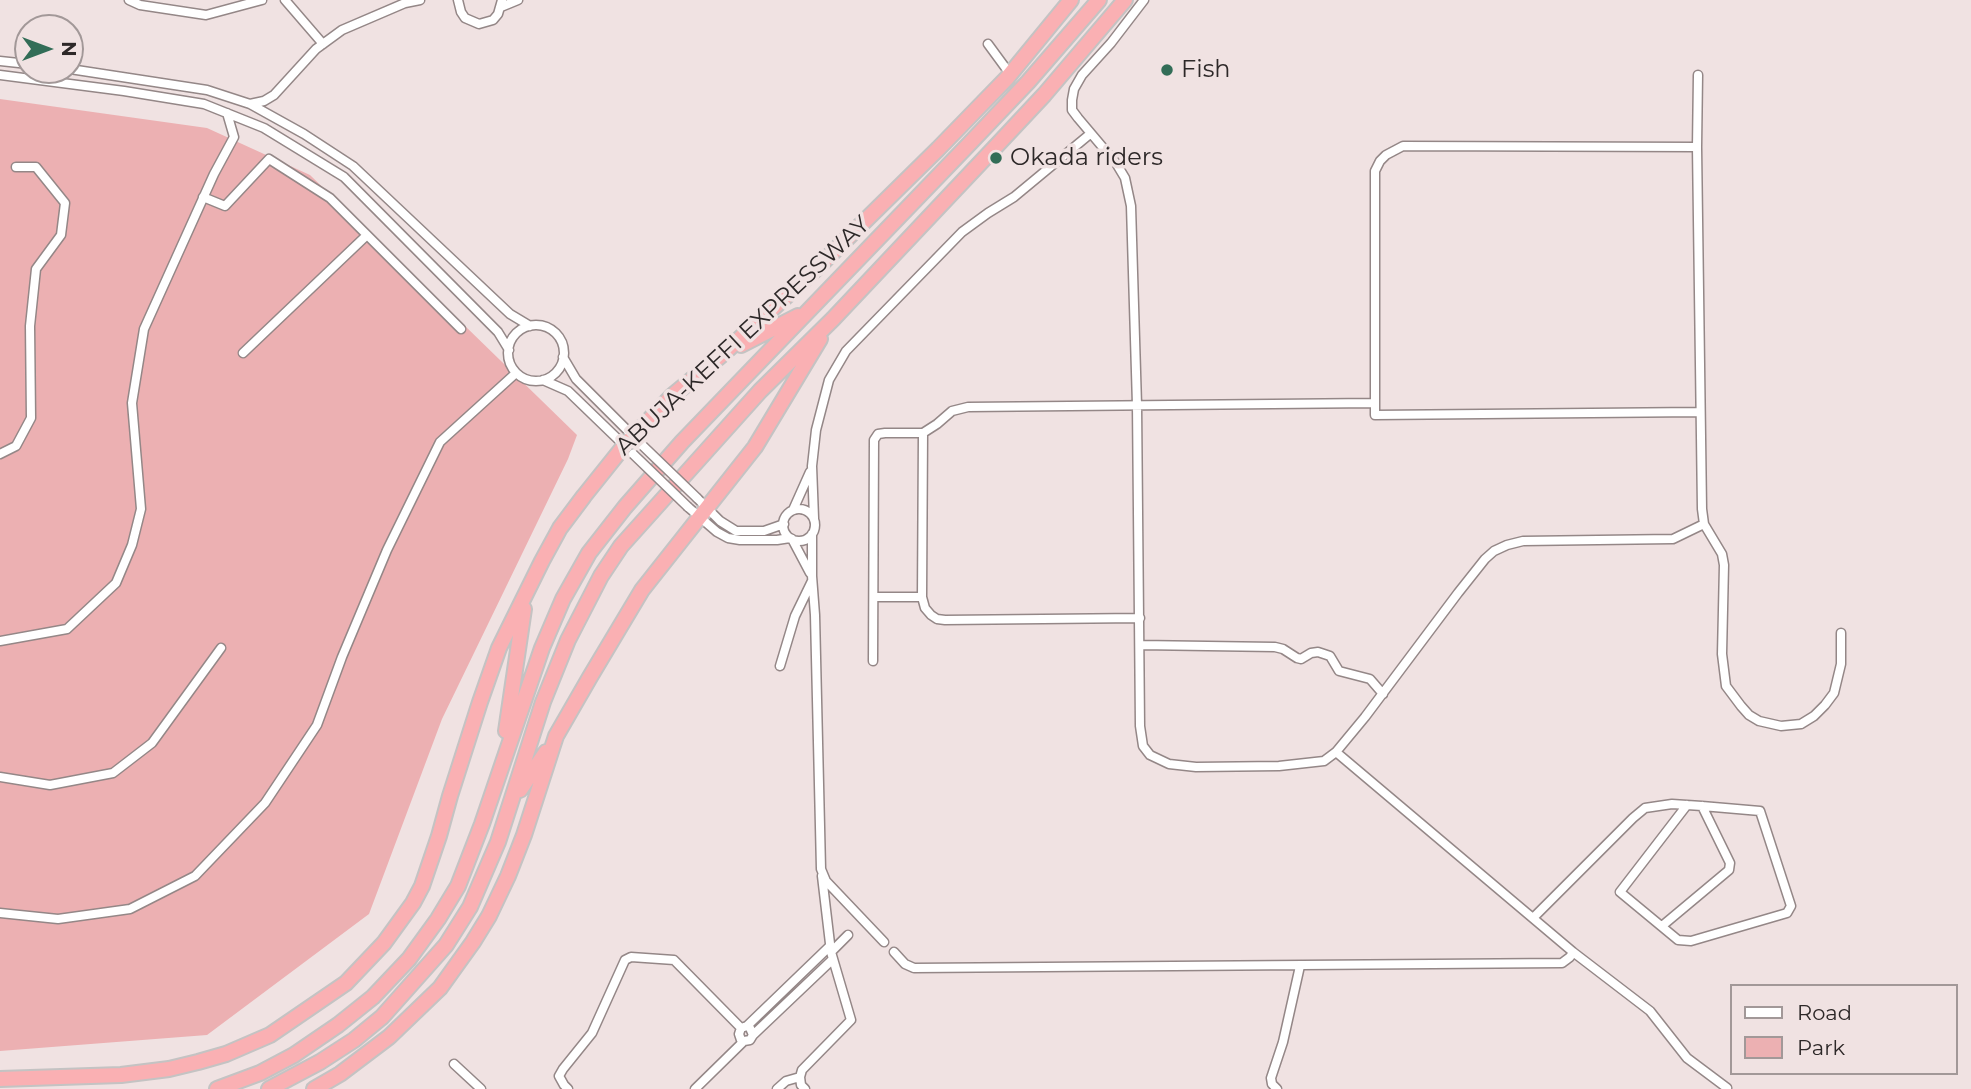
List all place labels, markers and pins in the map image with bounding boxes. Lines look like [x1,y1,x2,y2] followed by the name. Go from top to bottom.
[1181,56,1231,84] place label: Fish
[1159,62,1175,78] marker: Fish
[1010,144,1163,172] place label: Okada riders
[988,150,1004,166] marker: Okada riders

